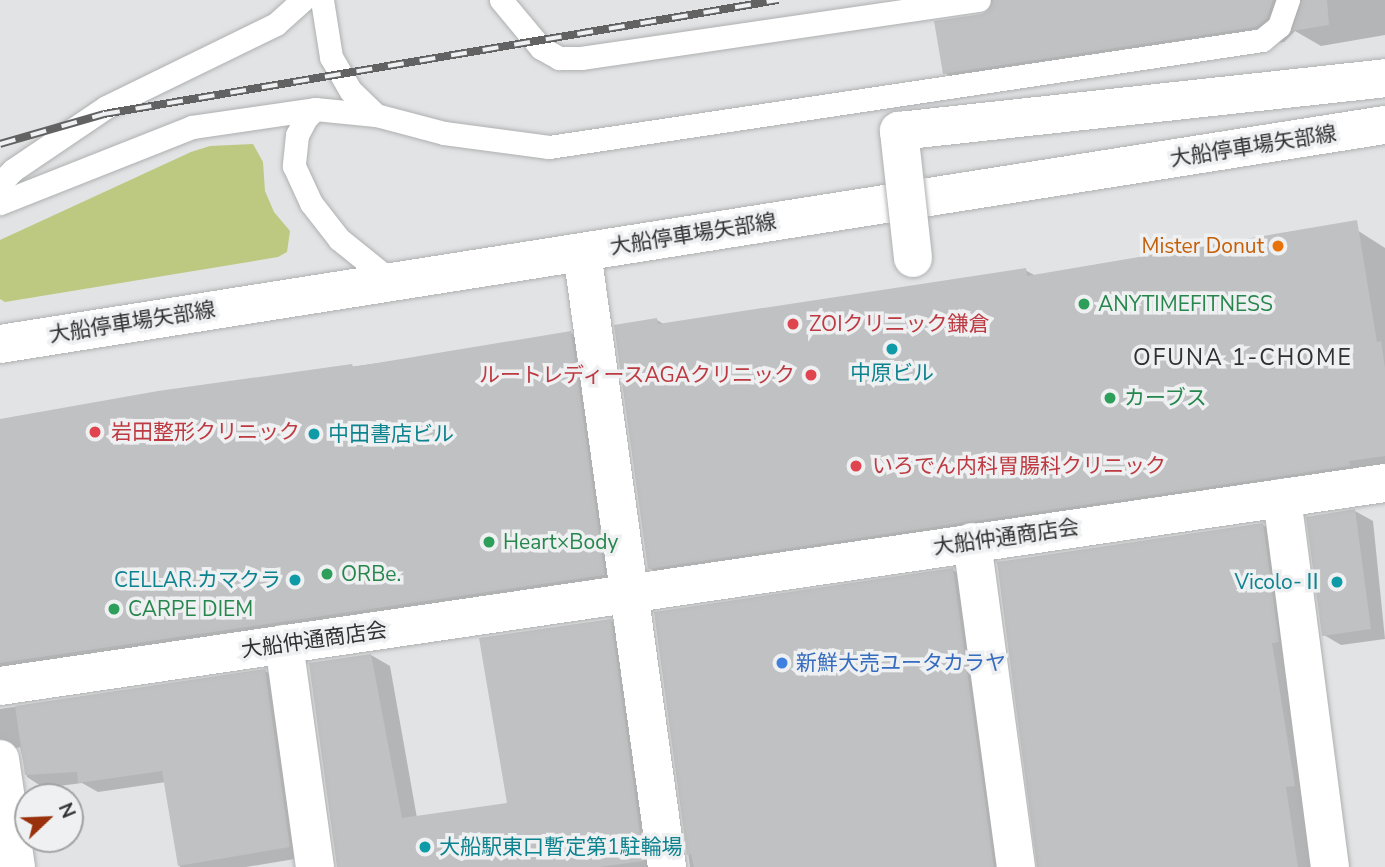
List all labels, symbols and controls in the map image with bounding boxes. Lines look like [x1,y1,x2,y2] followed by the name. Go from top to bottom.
[1168,120,1338,172] street label: 大船停車場矢部線
[608,208,778,260] street label: 大船停車場矢部線
[1142,233,1264,259] place label: Mister Donut
[1270,238,1286,254] marker: Mister Donut
[1098,291,1273,317] place label: ANYTIMEFITNESS
[47,296,217,348] street label: 大船停車場矢部線
[1076,296,1092,312] marker: ANYTIMEFITNESS
[809,311,990,337] place label: ZOIクリニック鎌倉
[783,314,803,334] marker: ZOIクリニック鎌倉
[884,341,900,357] marker: 中原ビル
[1135,344,1351,372] district label: OFUNA 1-CHOME
[850,360,934,386] place label: 中原ビル
[476,362,795,388] place label: ルートレディースAGAクリニック
[801,365,821,385] marker: ルートレディースAGAクリニック
[1124,385,1208,411] place label: カーブス
[1102,390,1118,406] marker: カーブス
[111,419,300,445] place label: 岩田整形クリニック
[328,421,454,447] place label: 中田書店ビル
[85,422,105,442] marker: 岩田整形クリニック
[306,426,322,442] marker: 中田書店ビル
[872,453,1166,479] place label: いろでん内科胃腸科クリニック
[846,456,866,476] marker: いろでん内科胃腸科クリニック
[931,514,1081,560] street label: 大船仲通商店会
[503,529,618,555] place label: Heart×Body
[481,534,497,550] marker: Heart×Body
[341,561,401,587] place label: ORBe.
[319,566,335,582] marker: ORBe.
[114,567,281,593] place label: CELLAR.カマクラ
[1234,569,1323,595] place label: Vicolo-Ⅱ
[287,572,303,588] marker: CELLAR.カマクラ
[1329,574,1345,590] marker: Vicolo-Ⅱ
[128,596,253,622] place label: CARPE DIEM
[106,601,122,617] marker: CARPE DIEM
[239,617,389,663] street label: 大船仲通商店会
[796,650,1006,676] place label: 新鮮大売ユータカラヤ
[774,655,790,671] marker: 新鮮大売ユータカラヤ
[14,783,84,853] north arrow
[52,799,81,822] text: N
[439,834,683,860] place label: 大船駅東口暫定第1駐輪場
[417,839,433,855] marker: 大船駅東口暫定第1駐輪場

